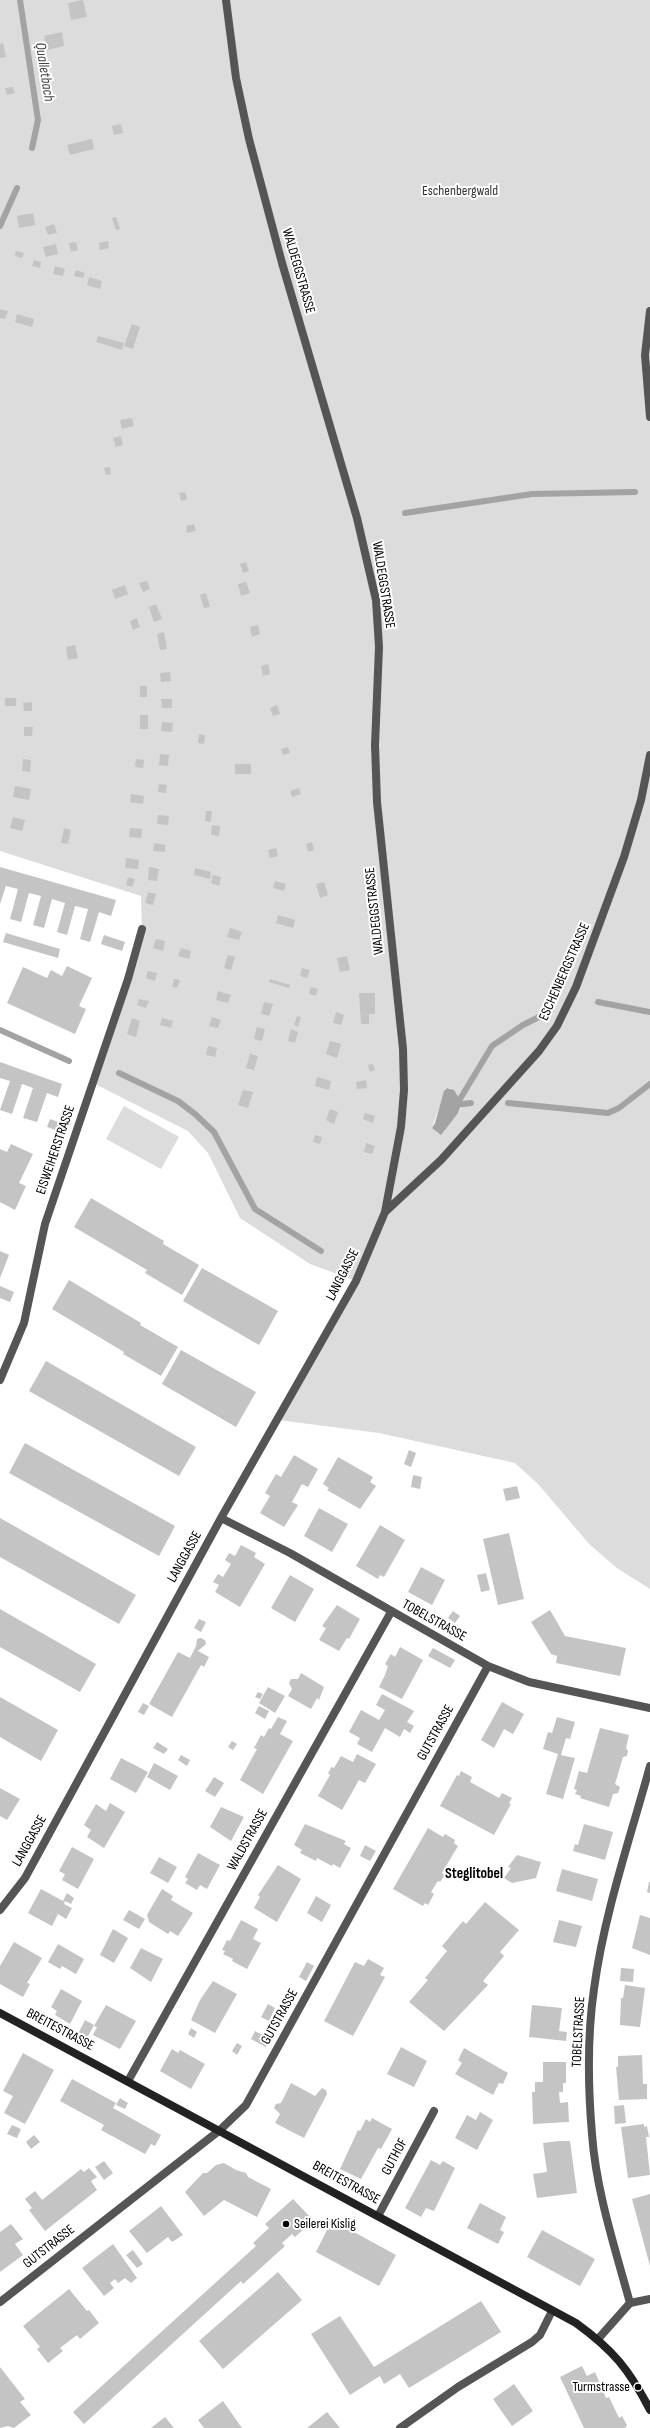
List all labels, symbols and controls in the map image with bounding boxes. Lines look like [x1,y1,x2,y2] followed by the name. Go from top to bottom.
[30,41,58,103] water label: Qualletbach
[422,183,498,199] park label: Eschenbergwald
[278,226,318,316] street label: WALDEGGSTRASSE
[368,540,398,630] street label: WALDEGGSTRASSE
[362,866,388,956] street label: WALDEGGSTRASSE
[536,920,594,1024] street label: ESCHENBERGSTRASSE
[33,1103,79,1197] street label: EISWEIHERSTRASSE
[323,1246,363,1304] street label: LANGGASSE
[164,1528,206,1586] street label: LANGGASSE
[399,1596,469,1646] street label: TOBELSTRASSE
[414,1702,458,1764] street label: GUTSTRASSE
[224,1806,272,1874] street label: WALDSTRASSE
[9,1812,51,1870] street label: LANGGASSE
[445,1865,503,1883] district label: Steglitobel
[258,1986,302,2048] street label: GUTSTRASSE
[569,1996,589,2068] street label: TOBELSTRASSE
[23,2005,97,2055] street label: BREITESTRASSE
[378,2136,412,2178] street label: GUTHOF
[309,2158,383,2208] street label: BREITESTRASSE
[294,2216,356,2232] place label: Seilerei Kislig
[281,2219,291,2229] marker: Seilerei Kislig
[20,2222,78,2272] street label: GUTSTRASSE
[572,2379,630,2395] place label: Turmstrasse
[633,2382,643,2392] marker: Turmstrasse

